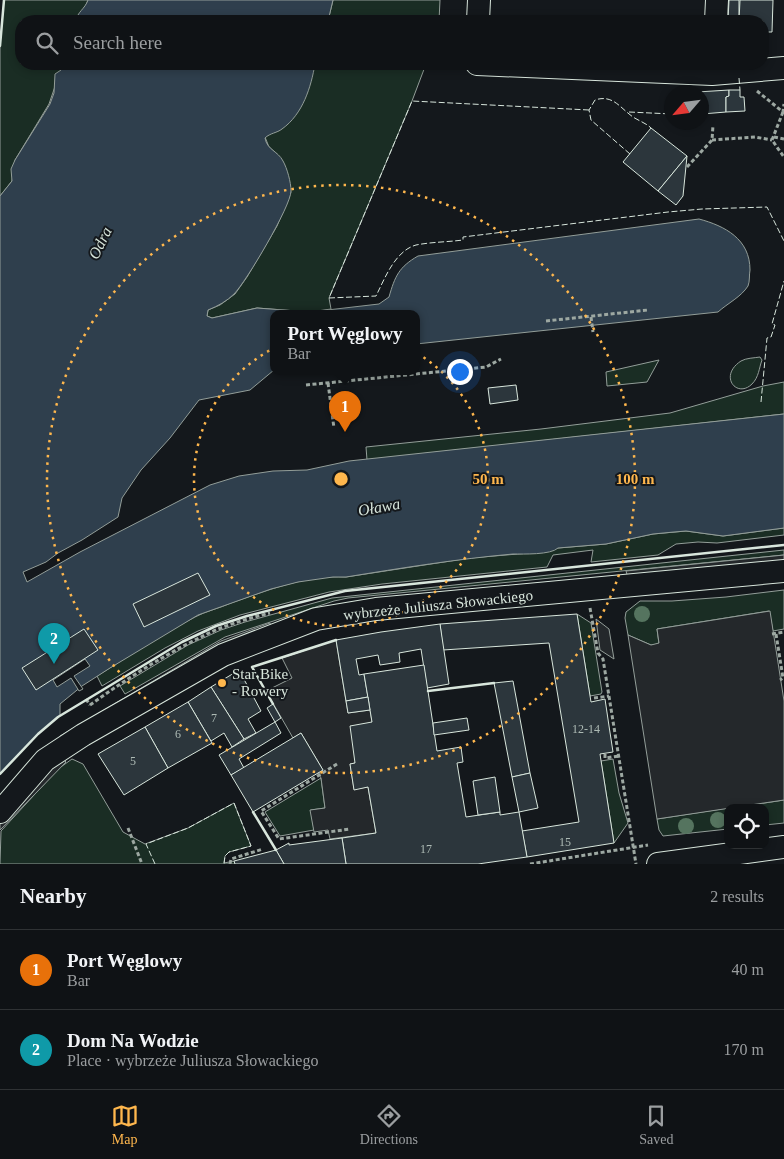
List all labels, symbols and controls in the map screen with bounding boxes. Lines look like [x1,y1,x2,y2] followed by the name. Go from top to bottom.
[15,15,769,70] search box
[33,29,61,57] icon: search
[73,32,162,53] text: Search here
[664,85,709,130] north arrow
[85,224,115,262] water label: Odra
[270,310,420,375] popup
[287,323,403,344] text: Port Węglowy
[287,345,311,362] text: Bar
[447,359,473,385] your location
[329,391,361,432] pin: 1
[332,470,350,488] centre of rings
[472,471,504,487] text: 50 m
[616,471,655,487] text: 100 m
[357,495,401,519] water label: Oława
[342,587,534,623] street label: wybrzeże Juliusza Słowackiego
[38,623,70,664] pin: 2
[232,666,289,699] place label: Star Bike - Rowery
[216,677,228,689] marker: Star Bike - Rowery
[211,711,217,725] house number: 7
[572,722,600,736] house number: 12-14
[175,727,181,741] house number: 6
[130,754,136,768] house number: 5
[724,804,769,849] map controls
[724,804,769,849] button: locate
[559,835,571,849] house number: 15
[420,842,432,856] house number: 17
[20,884,87,908] text: Nearby
[710,888,764,905] text: 2 results
[67,950,182,971] text: Port Węglowy
[32,961,40,978] text: 1
[732,961,764,978] text: 40 m
[67,972,90,989] text: Bar
[67,1030,199,1051] text: Dom Na Wodzie
[32,1041,40,1058] text: 2
[724,1041,764,1058] text: 170 m
[67,1052,318,1069] text: Place · wybrzeże Juliusza Słowackiego
[111,1102,139,1148] tab: Map
[360,1102,418,1148] tab: Directions
[639,1102,673,1148] tab: Saved

